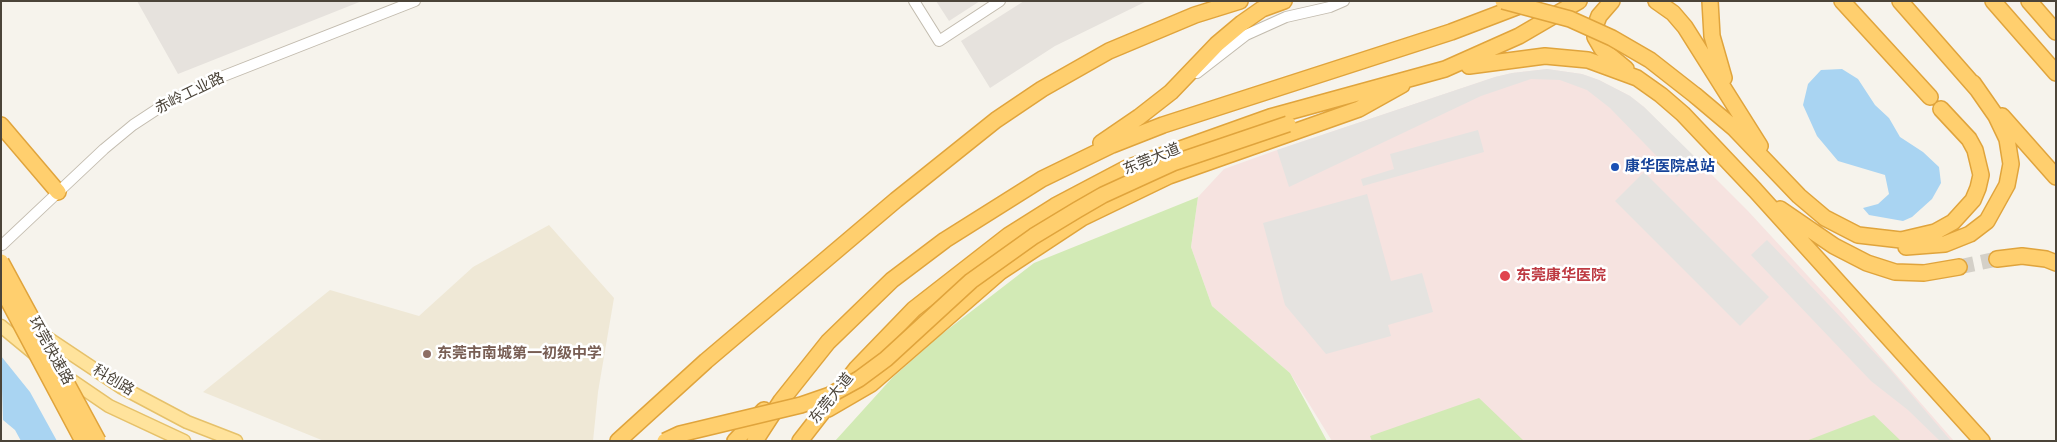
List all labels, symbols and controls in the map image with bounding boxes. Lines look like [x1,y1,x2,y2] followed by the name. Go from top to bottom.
[152,69,228,119] street label: 赤岭工业路
[1121,140,1183,180] street label: 东莞大道
[1625,158,1715,176] place label: 康华医院总站
[1609,161,1621,173] marker: 康华医院总站
[1516,267,1606,285] place label: 东莞康华医院
[1498,269,1512,283] marker: 东莞康华医院
[24,314,76,388] street label: 环莞快速路
[437,345,602,363] place label: 东莞市南城第一初级中学
[421,348,433,360] marker: 东莞市南城第一初级中学
[89,362,137,400] street label: 科创路
[806,370,858,428] street label: 东莞大道

